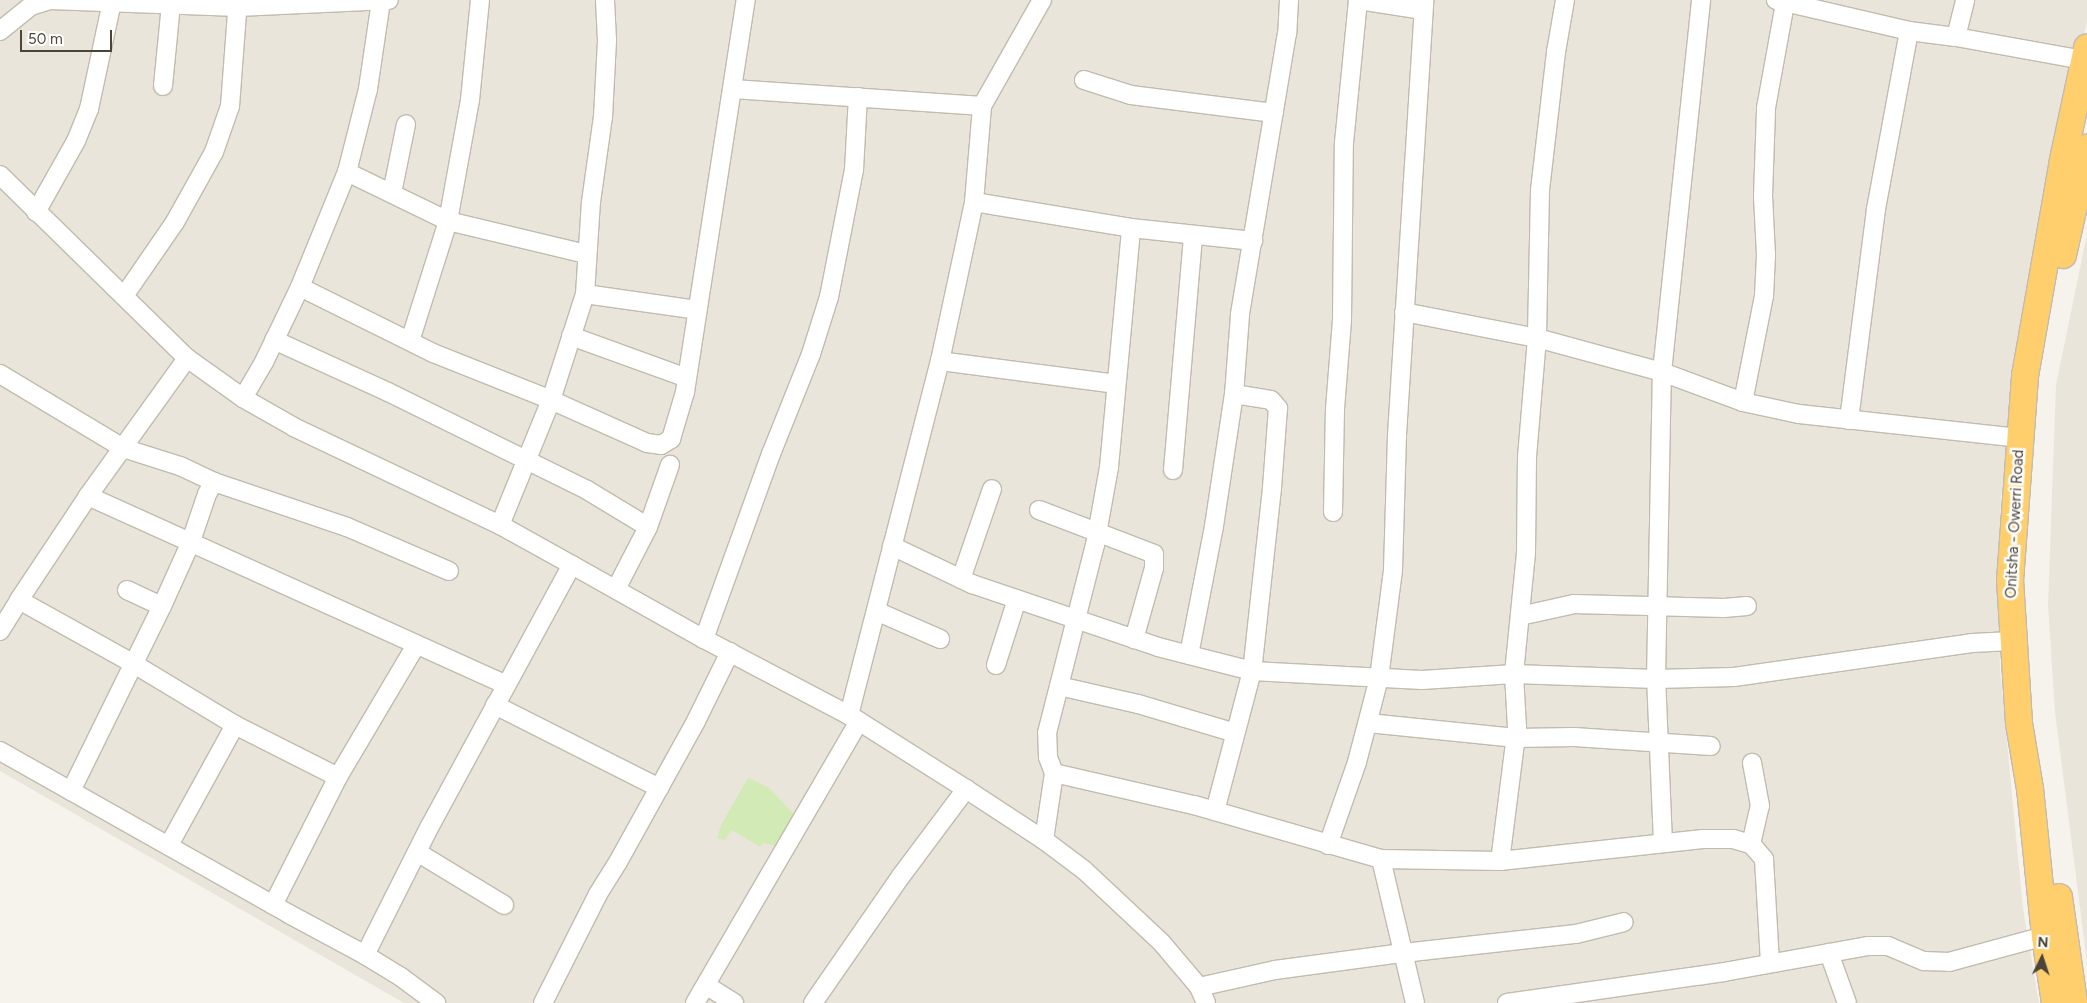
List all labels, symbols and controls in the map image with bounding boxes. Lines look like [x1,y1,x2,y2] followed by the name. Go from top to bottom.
[22,20,115,52] scale bar
[28,30,63,48] text: 50 m
[2002,449,2028,599] street label: Onitsha - Owerri Road
[2017,933,2067,983] north arrow
[2037,934,2049,951] text: N

